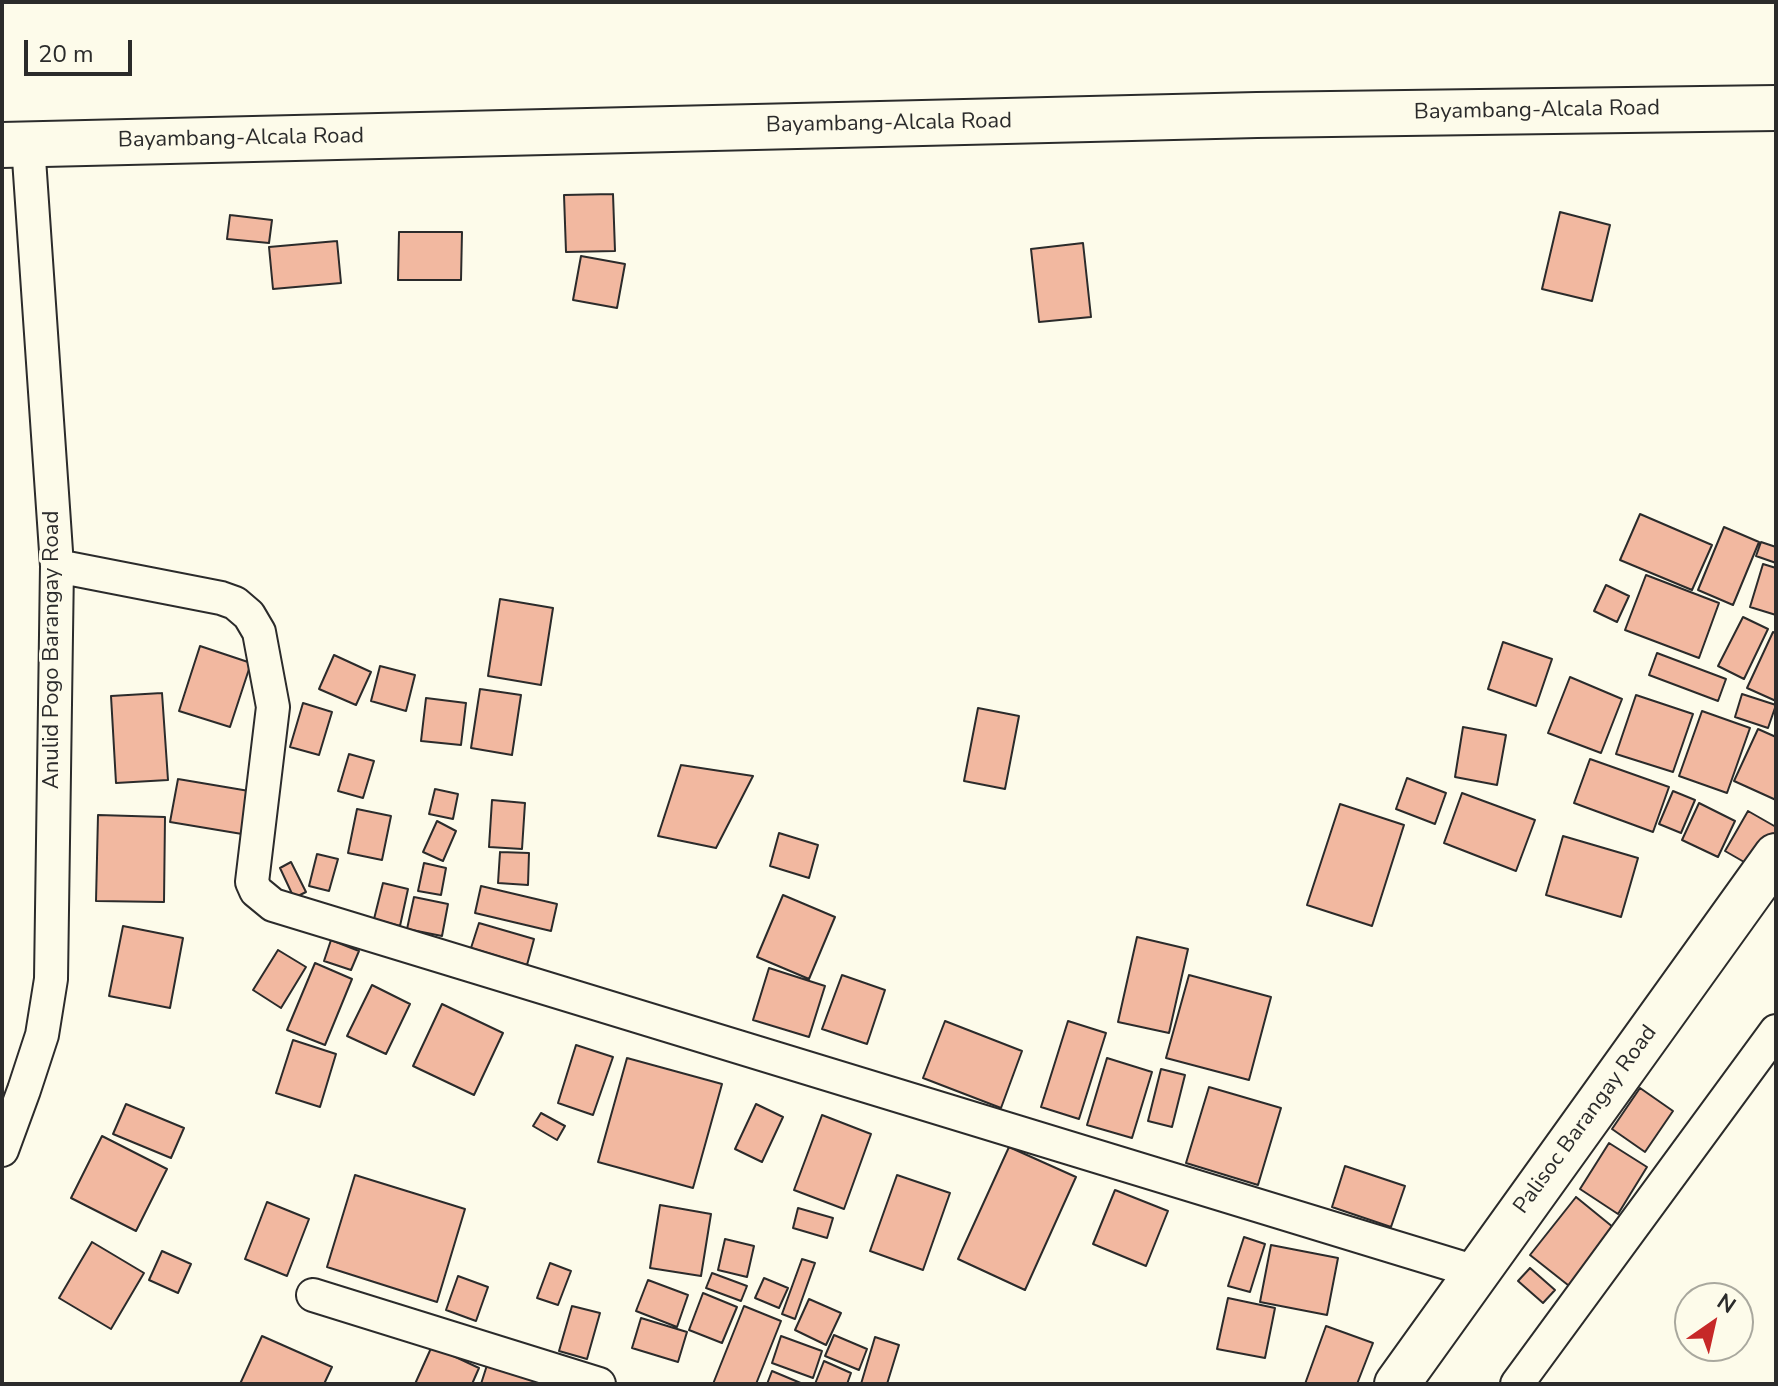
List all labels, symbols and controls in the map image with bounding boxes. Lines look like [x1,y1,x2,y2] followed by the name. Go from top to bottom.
[28,24,136,74] scale bar
[38,38,94,70] text: 20 m
[1414,96,1660,126] street label: Bayambang-Alcala Road
[766,109,1012,139] street label: Bayambang-Alcala Road
[118,124,364,154] street label: Bayambang-Alcala Road
[40,511,66,789] street label: Anulid Pogo Barangay Road
[1509,1021,1663,1219] street label: Palisoc Barangay Road
[1674,1282,1754,1362] north arrow
[1711,1287,1742,1321] text: N

